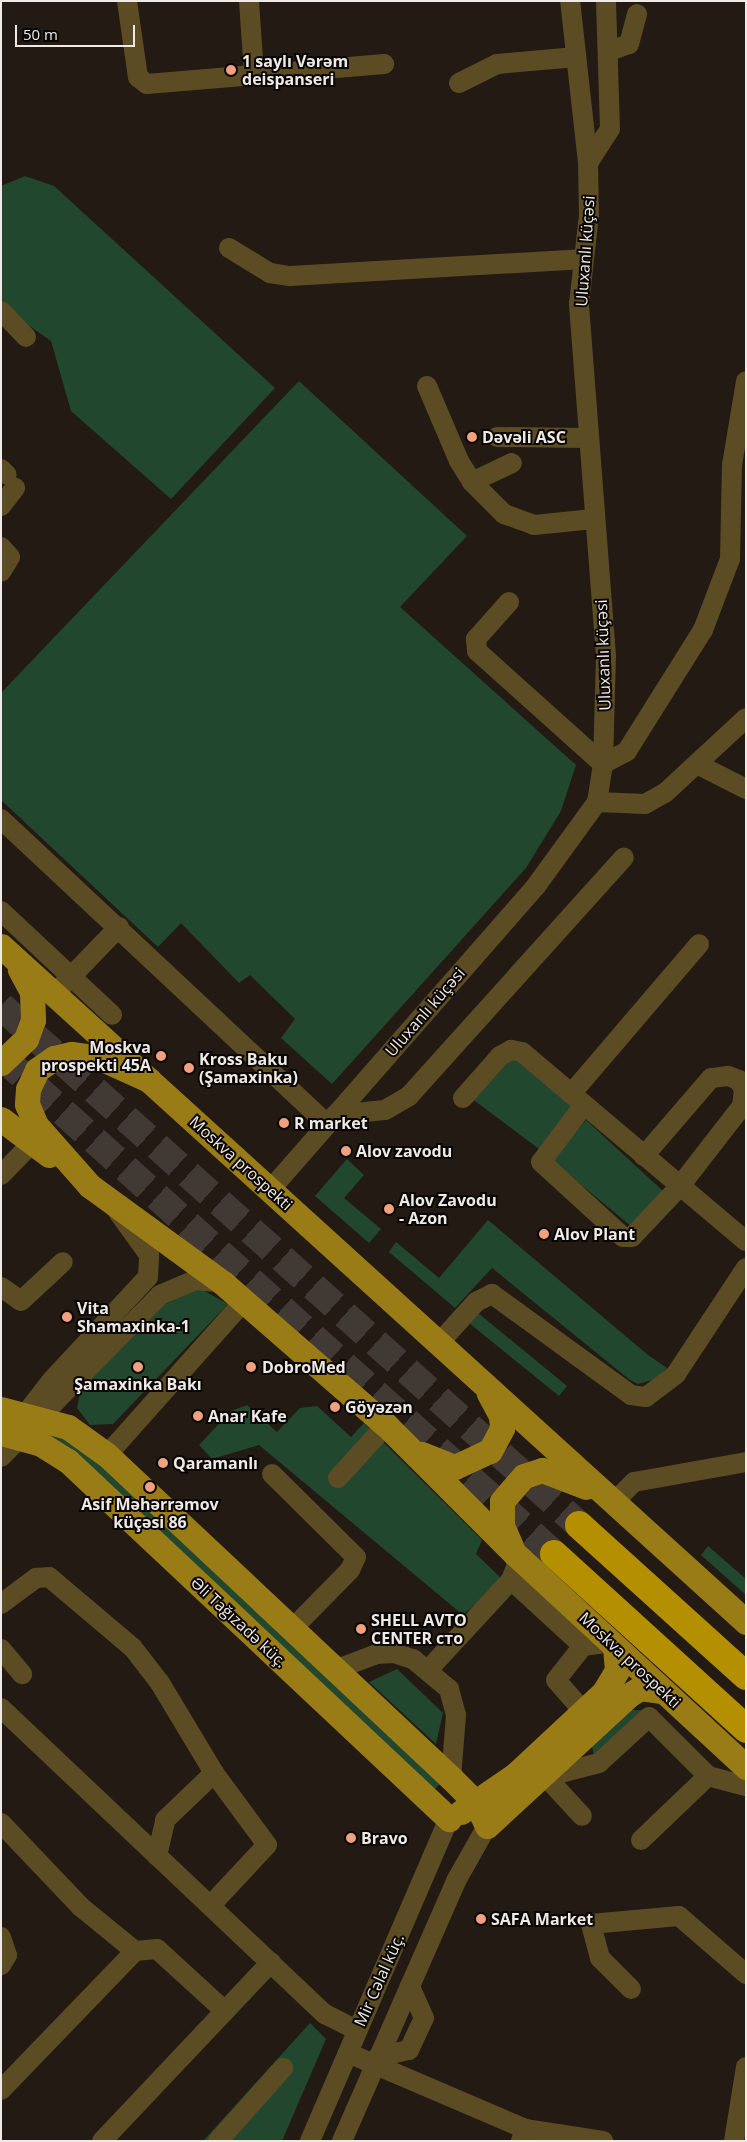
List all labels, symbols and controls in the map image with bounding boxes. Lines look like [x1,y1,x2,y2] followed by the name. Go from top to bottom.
[18,15,138,47] scale bar
[23,24,58,44] text: 50 m
[242,51,348,89] place label: 1 saylı Vərəm deispanseri
[224,63,238,77] marker: 1 saylı Vərəm deispanseri
[572,195,598,307] street label: Uluxanlı küçəsi
[482,427,566,447] place label: Dəvəli ASC
[466,431,478,443] marker: Dəvəli ASC
[591,599,615,711] street label: Uluxanlı küçəsi
[381,964,469,1060] street label: Uluxanlı küçəsi
[41,1037,151,1075] place label: Moskva prospekti 45A
[199,1049,298,1087] place label: Kross Baku (Şamaxinka)
[155,1050,167,1062] marker: Moskva prospekti 45A
[183,1062,195,1074] marker: Kross Baku (Şamaxinka)
[186,1112,296,1214] street label: Moskva prospekti
[294,1113,368,1133] place label: R market
[278,1117,290,1129] marker: R market
[356,1141,452,1161] place label: Alov zavodu
[340,1145,352,1157] marker: Alov zavodu
[399,1190,497,1228] place label: Alov Zavodu - Azon
[383,1203,395,1215] marker: Alov Zavodu - Azon
[554,1224,635,1244] place label: Alov Plant
[538,1228,550,1240] marker: Alov Plant
[77,1298,190,1336] place label: Vita Shamaxinka-1
[61,1311,73,1323] marker: Vita Shamaxinka-1
[262,1357,346,1377] place label: DobroMed
[244,1360,258,1374] marker: DobroMed
[132,1361,144,1373] marker: Şamaxinka Bakı
[74,1374,202,1394] place label: Şamaxinka Bakı
[345,1397,413,1417] place label: Göyəzən
[329,1401,341,1413] marker: Göyəzən
[208,1406,287,1426] place label: Anar Kafe
[192,1410,204,1422] marker: Anar Kafe
[173,1453,258,1473] place label: Qaramanlı
[157,1457,169,1469] marker: Qaramanlı
[144,1481,156,1493] marker: Asif Məhərrəmov küçəsi 86
[81,1494,219,1532] place label: Asif Məhərrəmov küçəsi 86
[187,1573,291,1671] street label: Əli Tağızadə küç.
[575,1608,685,1712] street label: Moskva prospekti
[371,1610,467,1648] place label: SHELL AVTO CENTER сто
[355,1623,367,1635] marker: SHELL AVTO CENTER сто
[361,1828,408,1848] place label: Bravo
[345,1832,357,1844] marker: Bravo
[491,1909,593,1929] place label: SAFA Market
[475,1913,487,1925] marker: SAFA Market
[350,1931,408,2029] street label: Mir Cəlal küç.

